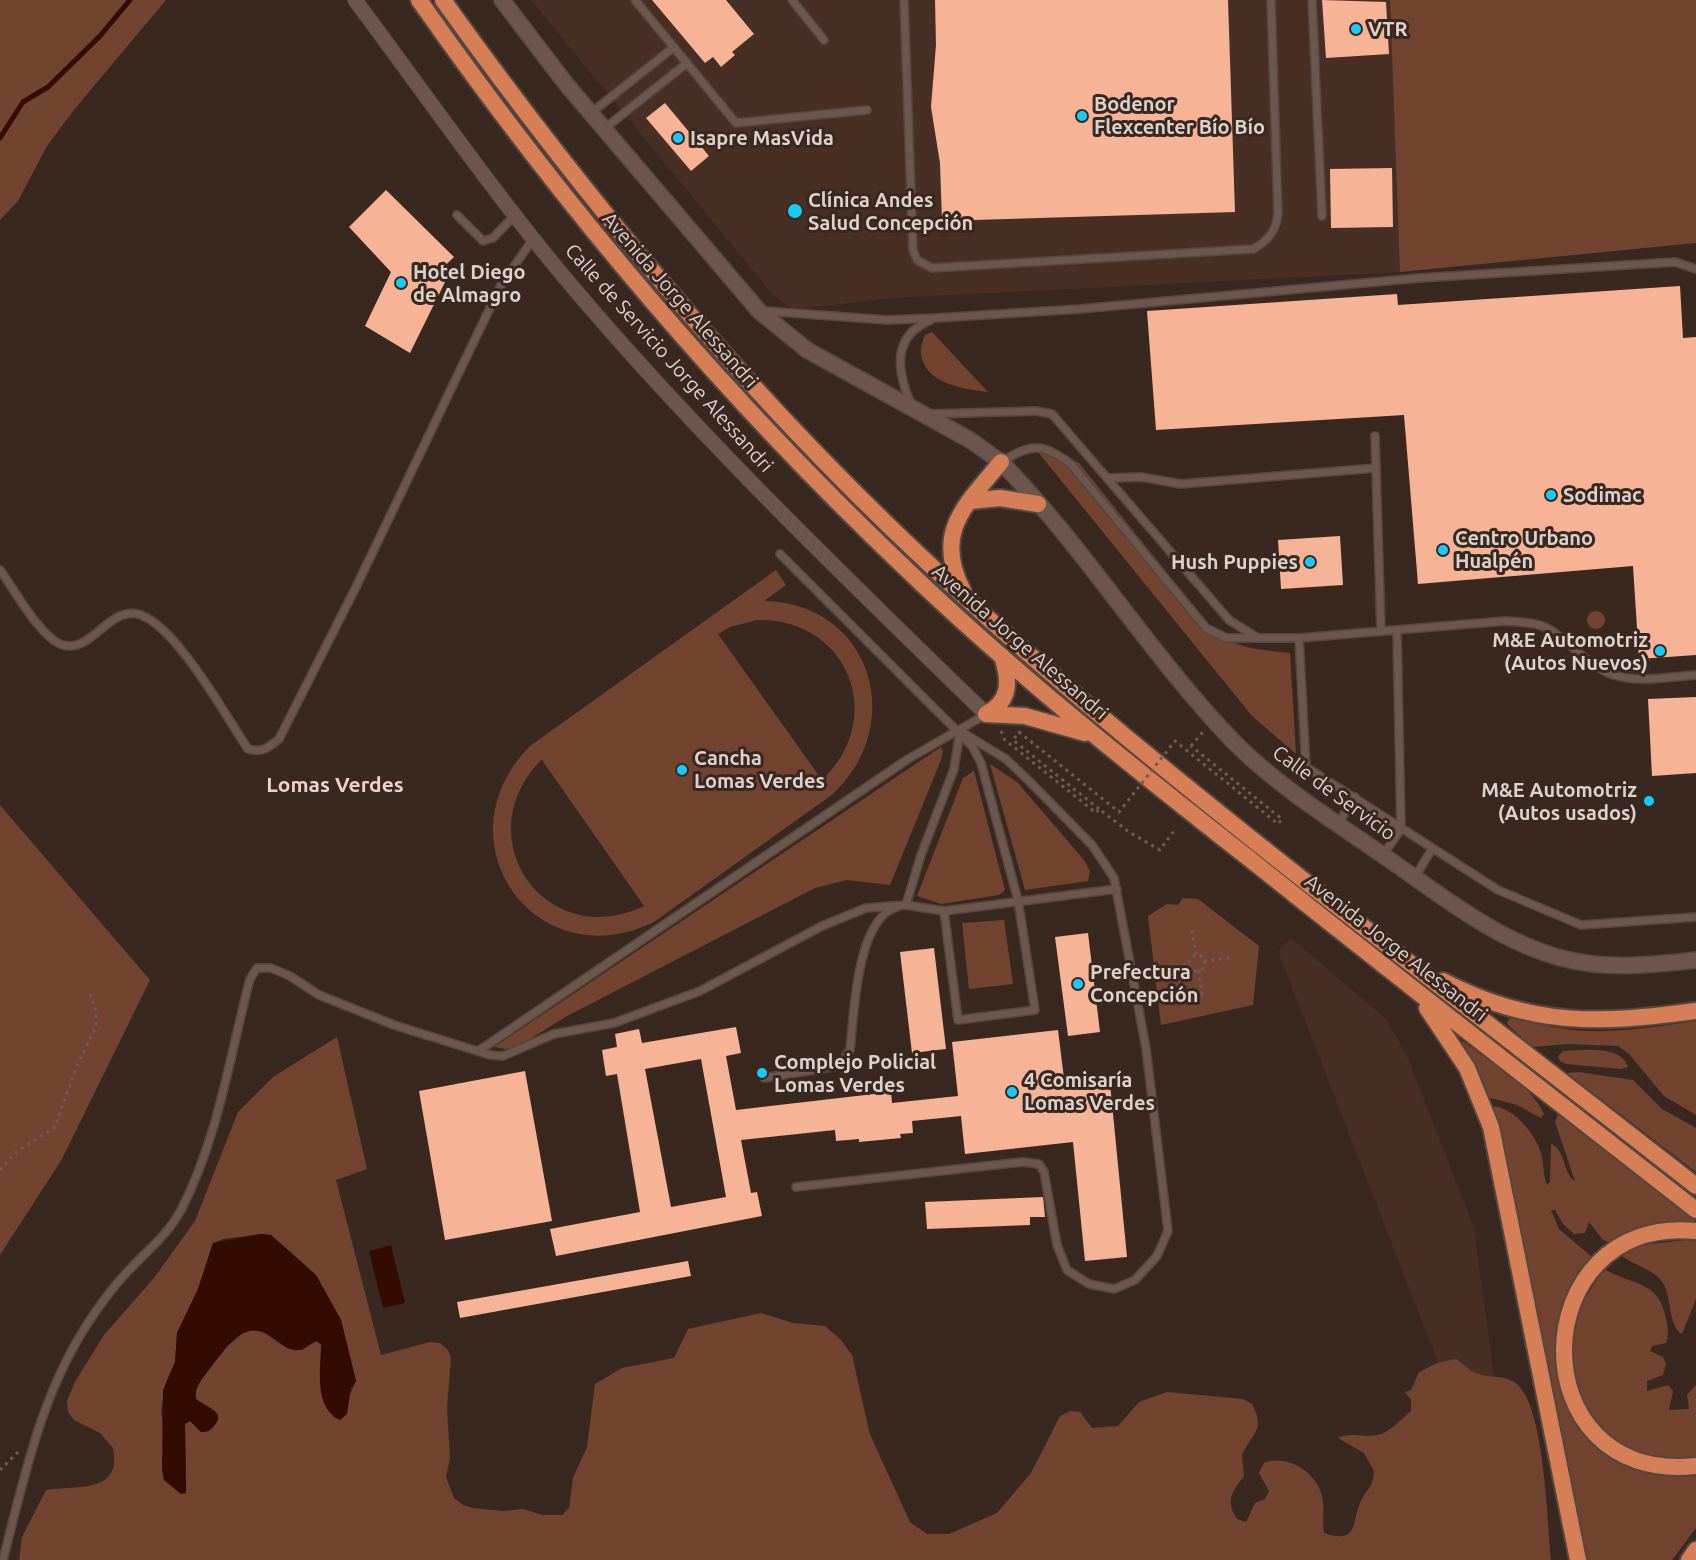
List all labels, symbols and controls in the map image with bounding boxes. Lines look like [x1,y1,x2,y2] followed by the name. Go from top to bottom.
[1368,17,1408,41] place label: VTR
[1349,22,1363,36] marker: VTR
[1094,92,1265,139] place label: Bodenor Flexcenter Bío Bío
[1075,109,1089,123] marker: Bodenor Flexcenter Bío Bío
[690,126,834,150] place label: Isapre MasVida
[671,131,685,145] marker: Isapre MasVida
[808,188,973,235] place label: Clínica Andes Salud Concepción
[786,202,804,220] marker: Clínica Andes Salud Concepción
[597,207,763,393] street label: Avenida Jorge Alessandri
[560,239,778,477] street label: Calle de Servicio Jorge Alessandri
[413,260,526,307] place label: Hotel Diego de Almagro
[394,276,408,290] marker: Hotel Diego de Almagro
[1563,483,1642,507] place label: Sodimac
[1544,488,1558,502] marker: Sodimac
[1455,526,1593,573] place label: Centro Urbano Hualpén
[1436,543,1450,557] marker: Centro Urbano Hualpén
[1171,550,1298,574] place label: Hush Puppies
[1303,555,1317,569] marker: Hush Puppies
[927,559,1113,725] street label: Avenida Jorge Alessandri
[1492,628,1648,675] place label: M&E Automotriz (Autos Nuevos)
[1653,644,1667,658] marker: M&E Automotriz (Autos Nuevos)
[1268,740,1400,846] street label: Calle de Servicio
[694,746,825,793] place label: Cancha Lomas Verdes
[675,763,689,777] marker: Cancha Lomas Verdes
[266,772,404,798] district label: Lomas Verdes
[1481,778,1637,825] place label: M&E Automotriz (Autos usados)
[1642,794,1656,808] marker: M&E Automotriz (Autos usados)
[1300,869,1492,1027] street label: Avenida Jorge Alessandri
[1090,960,1198,1007] place label: Prefectura Concepción
[1071,977,1085,991] marker: Prefectura Concepción
[774,1050,936,1097] place label: Complejo Policial Lomas Verdes
[755,1066,769,1080] marker: Complejo Policial Lomas Verdes
[1024,1068,1155,1115] place label: 4 Comisaría Lomas Verdes
[1005,1085,1019,1099] marker: 4 Comisaría Lomas Verdes

